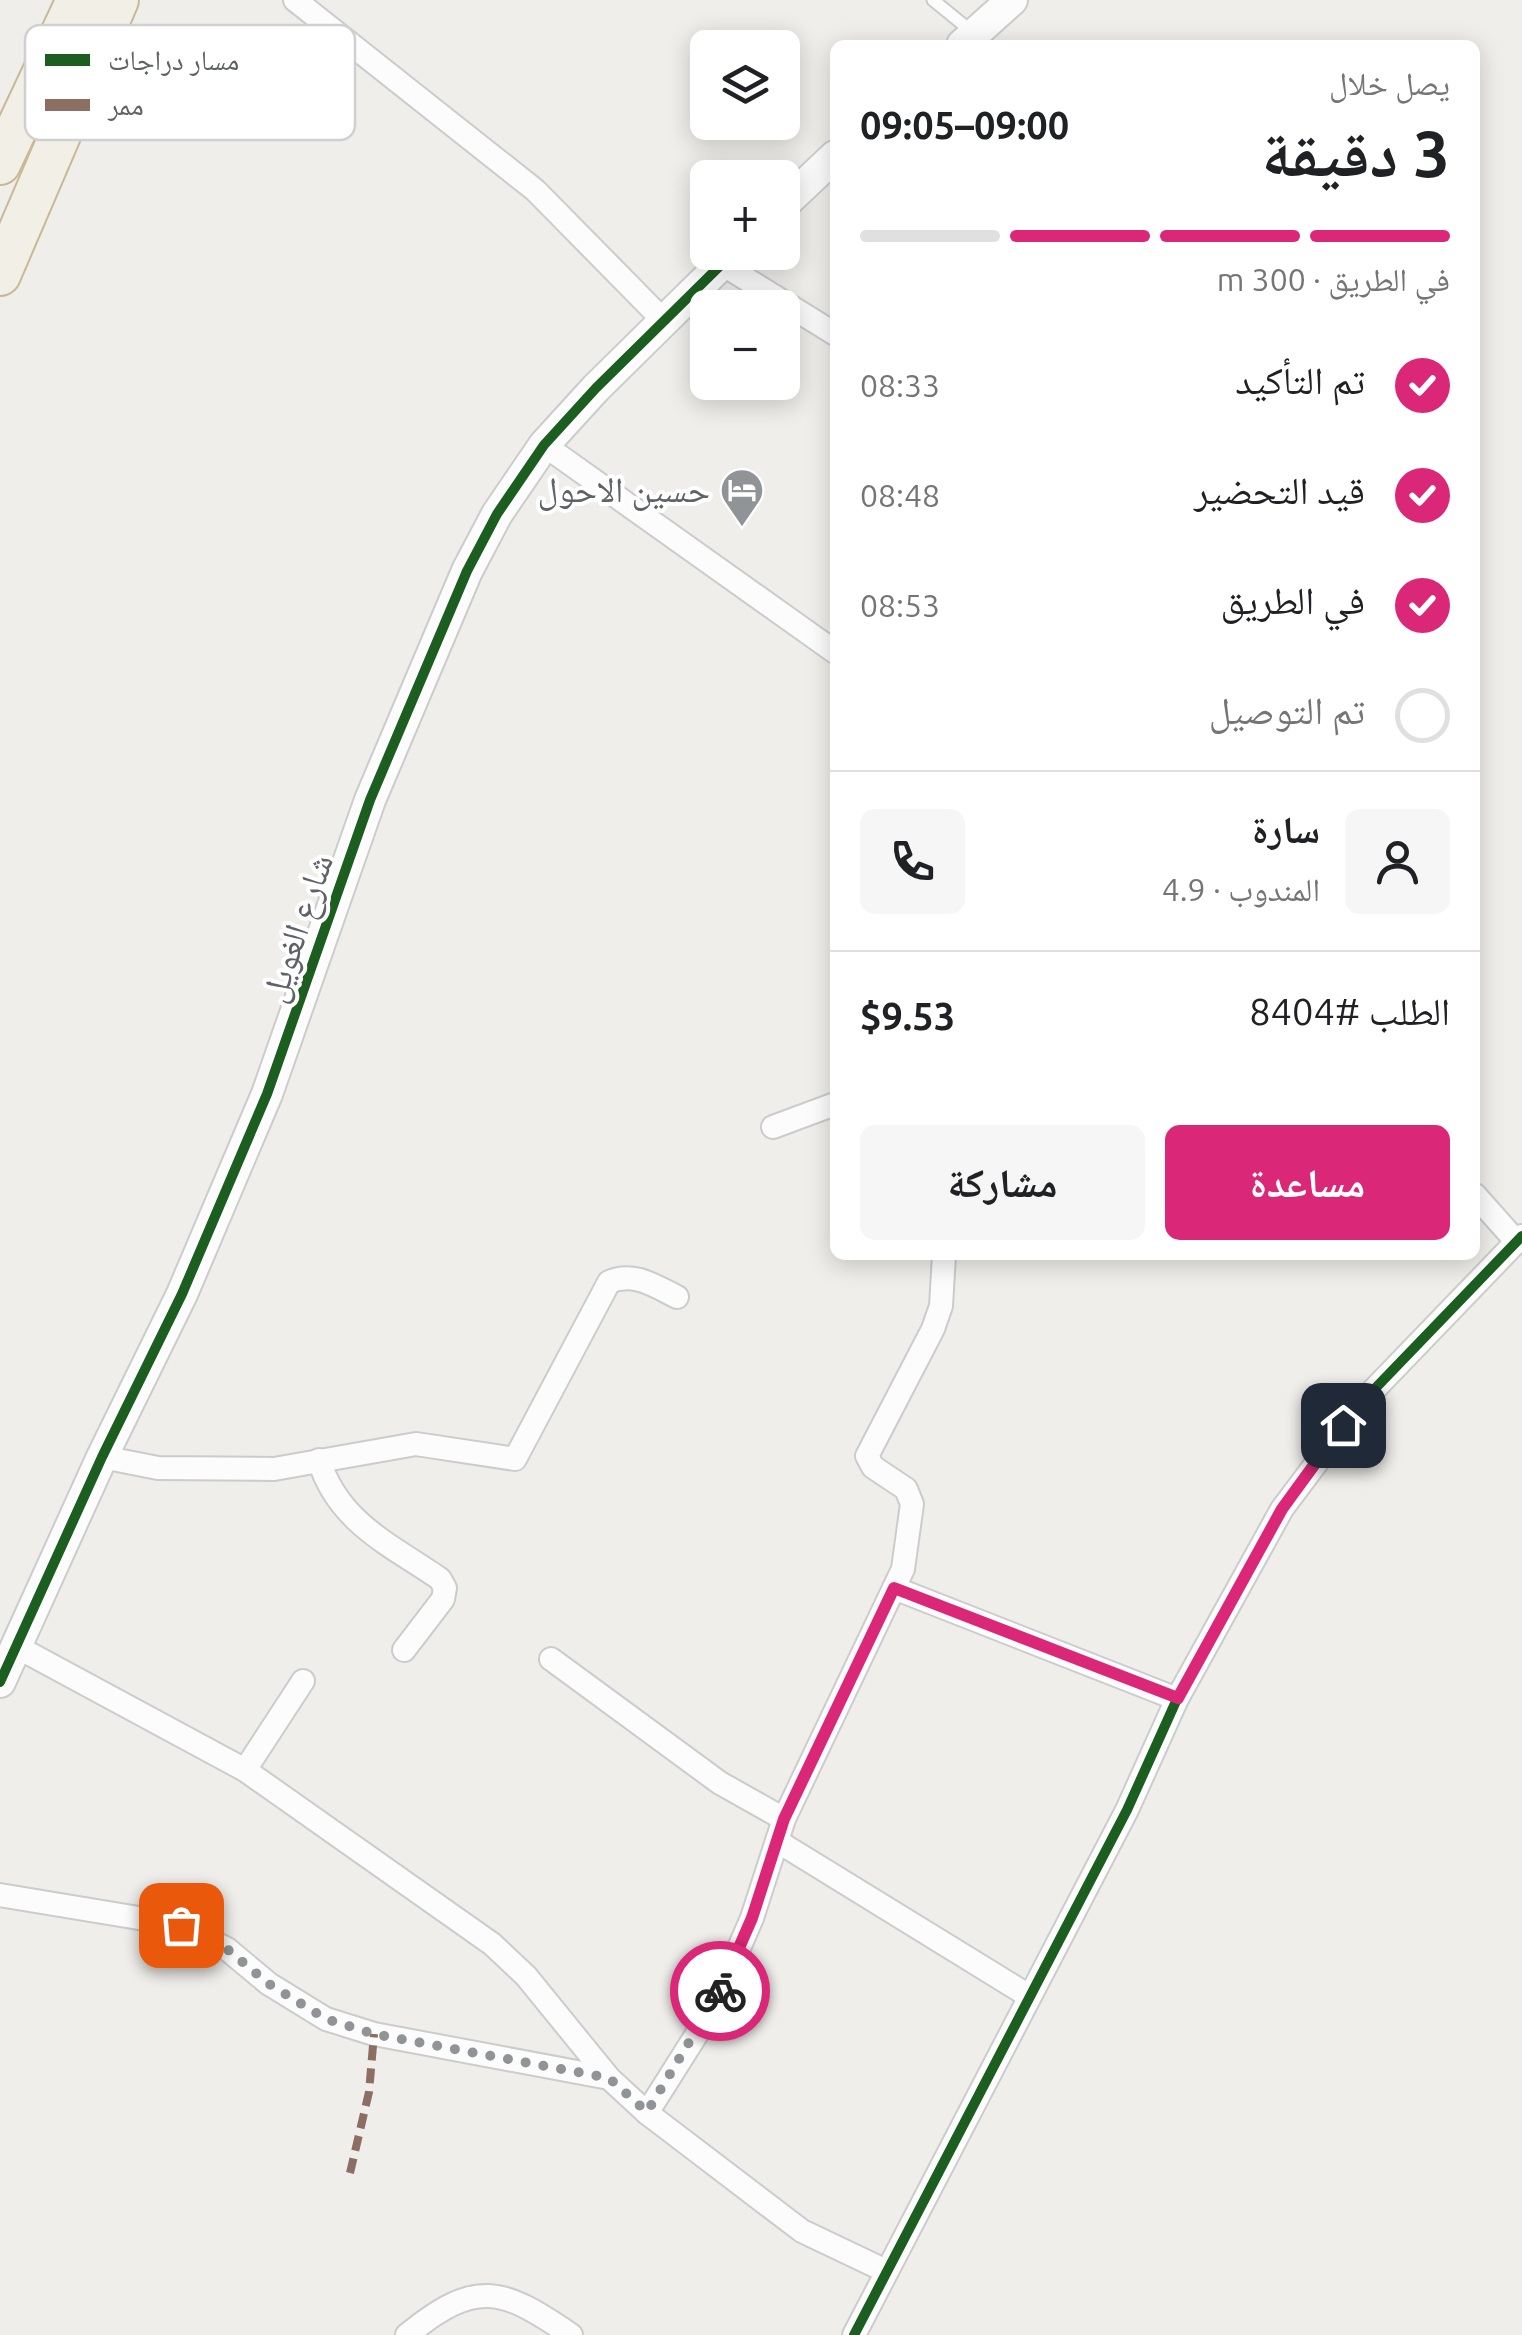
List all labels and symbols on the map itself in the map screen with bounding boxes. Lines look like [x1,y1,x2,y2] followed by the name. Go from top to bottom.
[25,25,355,140] legend
[108,44,239,76] text: مسار دراجات
[107,89,144,121] text: ممر
[719,467,765,528] hotel icon: حسين الاحول
[538,469,710,511] place label: حسين الاحول
[252,848,343,1008] street label: شارع الغويل
[1301,1383,1386,1468] pin
[139,1883,224,1968] pin
[670,1941,770,2041] courier

